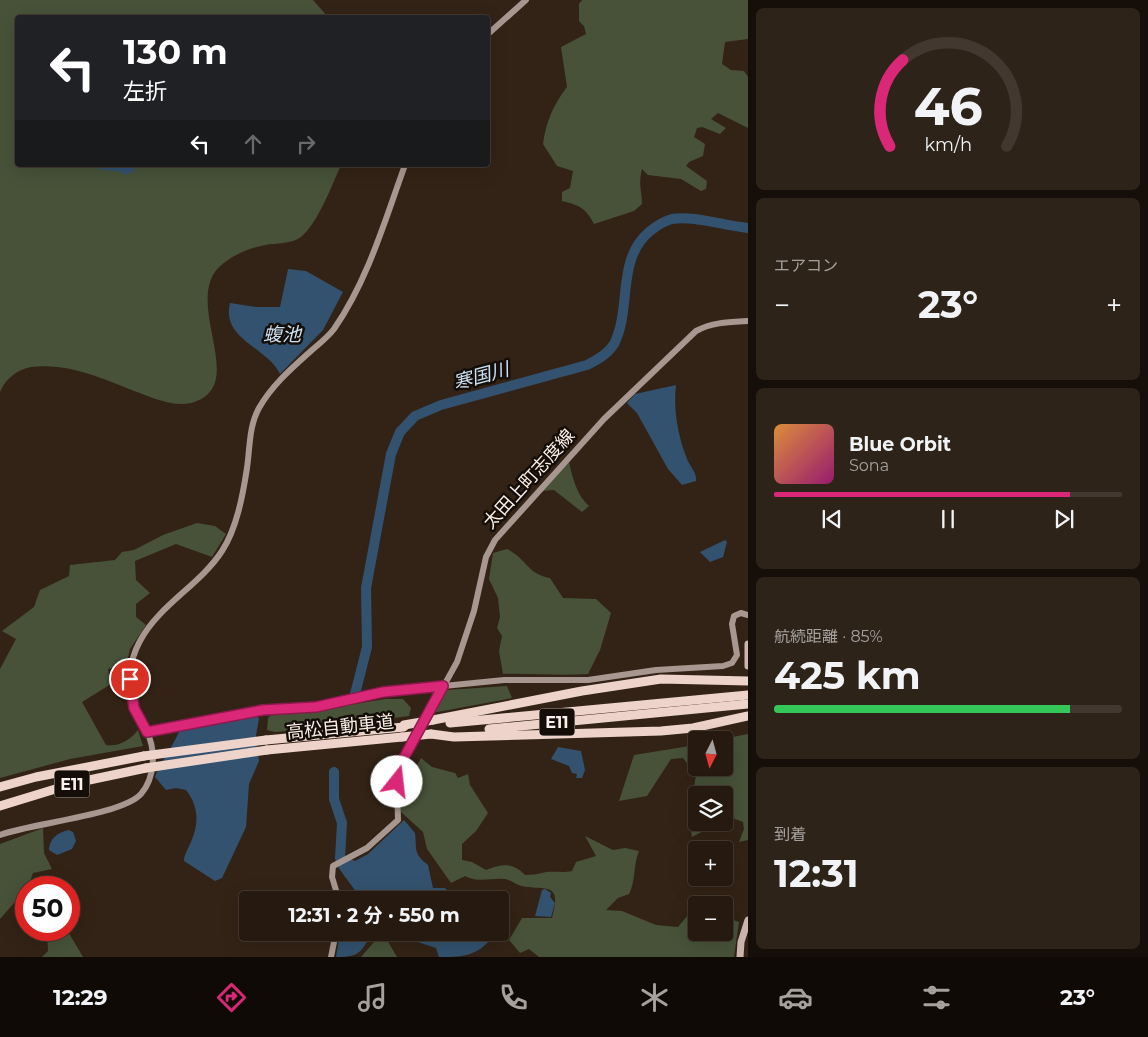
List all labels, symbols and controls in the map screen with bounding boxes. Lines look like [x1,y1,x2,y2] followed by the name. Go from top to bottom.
[123,30,228,73] text: 130 m
[40,35,105,100] icon: left
[914,75,982,138] text: 46
[123,78,167,105] text: 左折
[186,130,214,158] icon: left
[239,130,267,158] icon: ahead
[292,130,320,158] icon: right
[924,134,972,155] text: km/h
[774,256,838,275] text: エアコン
[918,281,978,328] text: 23°
[774,288,790,322] text: −
[1106,288,1122,322] text: +
[263,323,303,346] water label: 蝮池
[450,357,513,394] water label: 寒国川
[479,425,579,533] street label: 太田上町志度線
[849,433,951,456] text: Blue Orbit
[849,456,889,475] text: Sona
[818,505,846,533] icon: previous
[934,505,962,533] icon: pause
[1050,505,1078,533] icon: next
[774,627,883,646] text: 航続距離 · 85%
[774,652,921,699] text: 425 km
[109,658,151,700] pin
[116,665,144,693] icon: arrive
[540,709,574,736] road number: E11
[285,710,395,744] street label: 高松自動車道
[688,731,732,776] north arrow
[688,731,733,941] map controls
[370,755,422,807] position arrow
[54,771,90,798] road number: E11
[688,786,733,831] button: layers
[774,825,806,844] text: 到着
[688,841,733,886] button: +
[774,850,859,897] text: 12:31
[15,876,80,941] speed limit sign: 50
[688,896,733,941] button: −
[288,904,460,927] text: 12:31 · 2 分 · 550 m
[214,980,249,1015] icon: directions
[355,980,390,1015] icon: music
[496,980,531,1015] icon: phone
[637,980,672,1015] icon: climate
[778,980,813,1015] icon: car
[919,980,954,1015] icon: filters
[53,984,107,1011] text: 12:29
[1060,984,1095,1011] text: 23°

